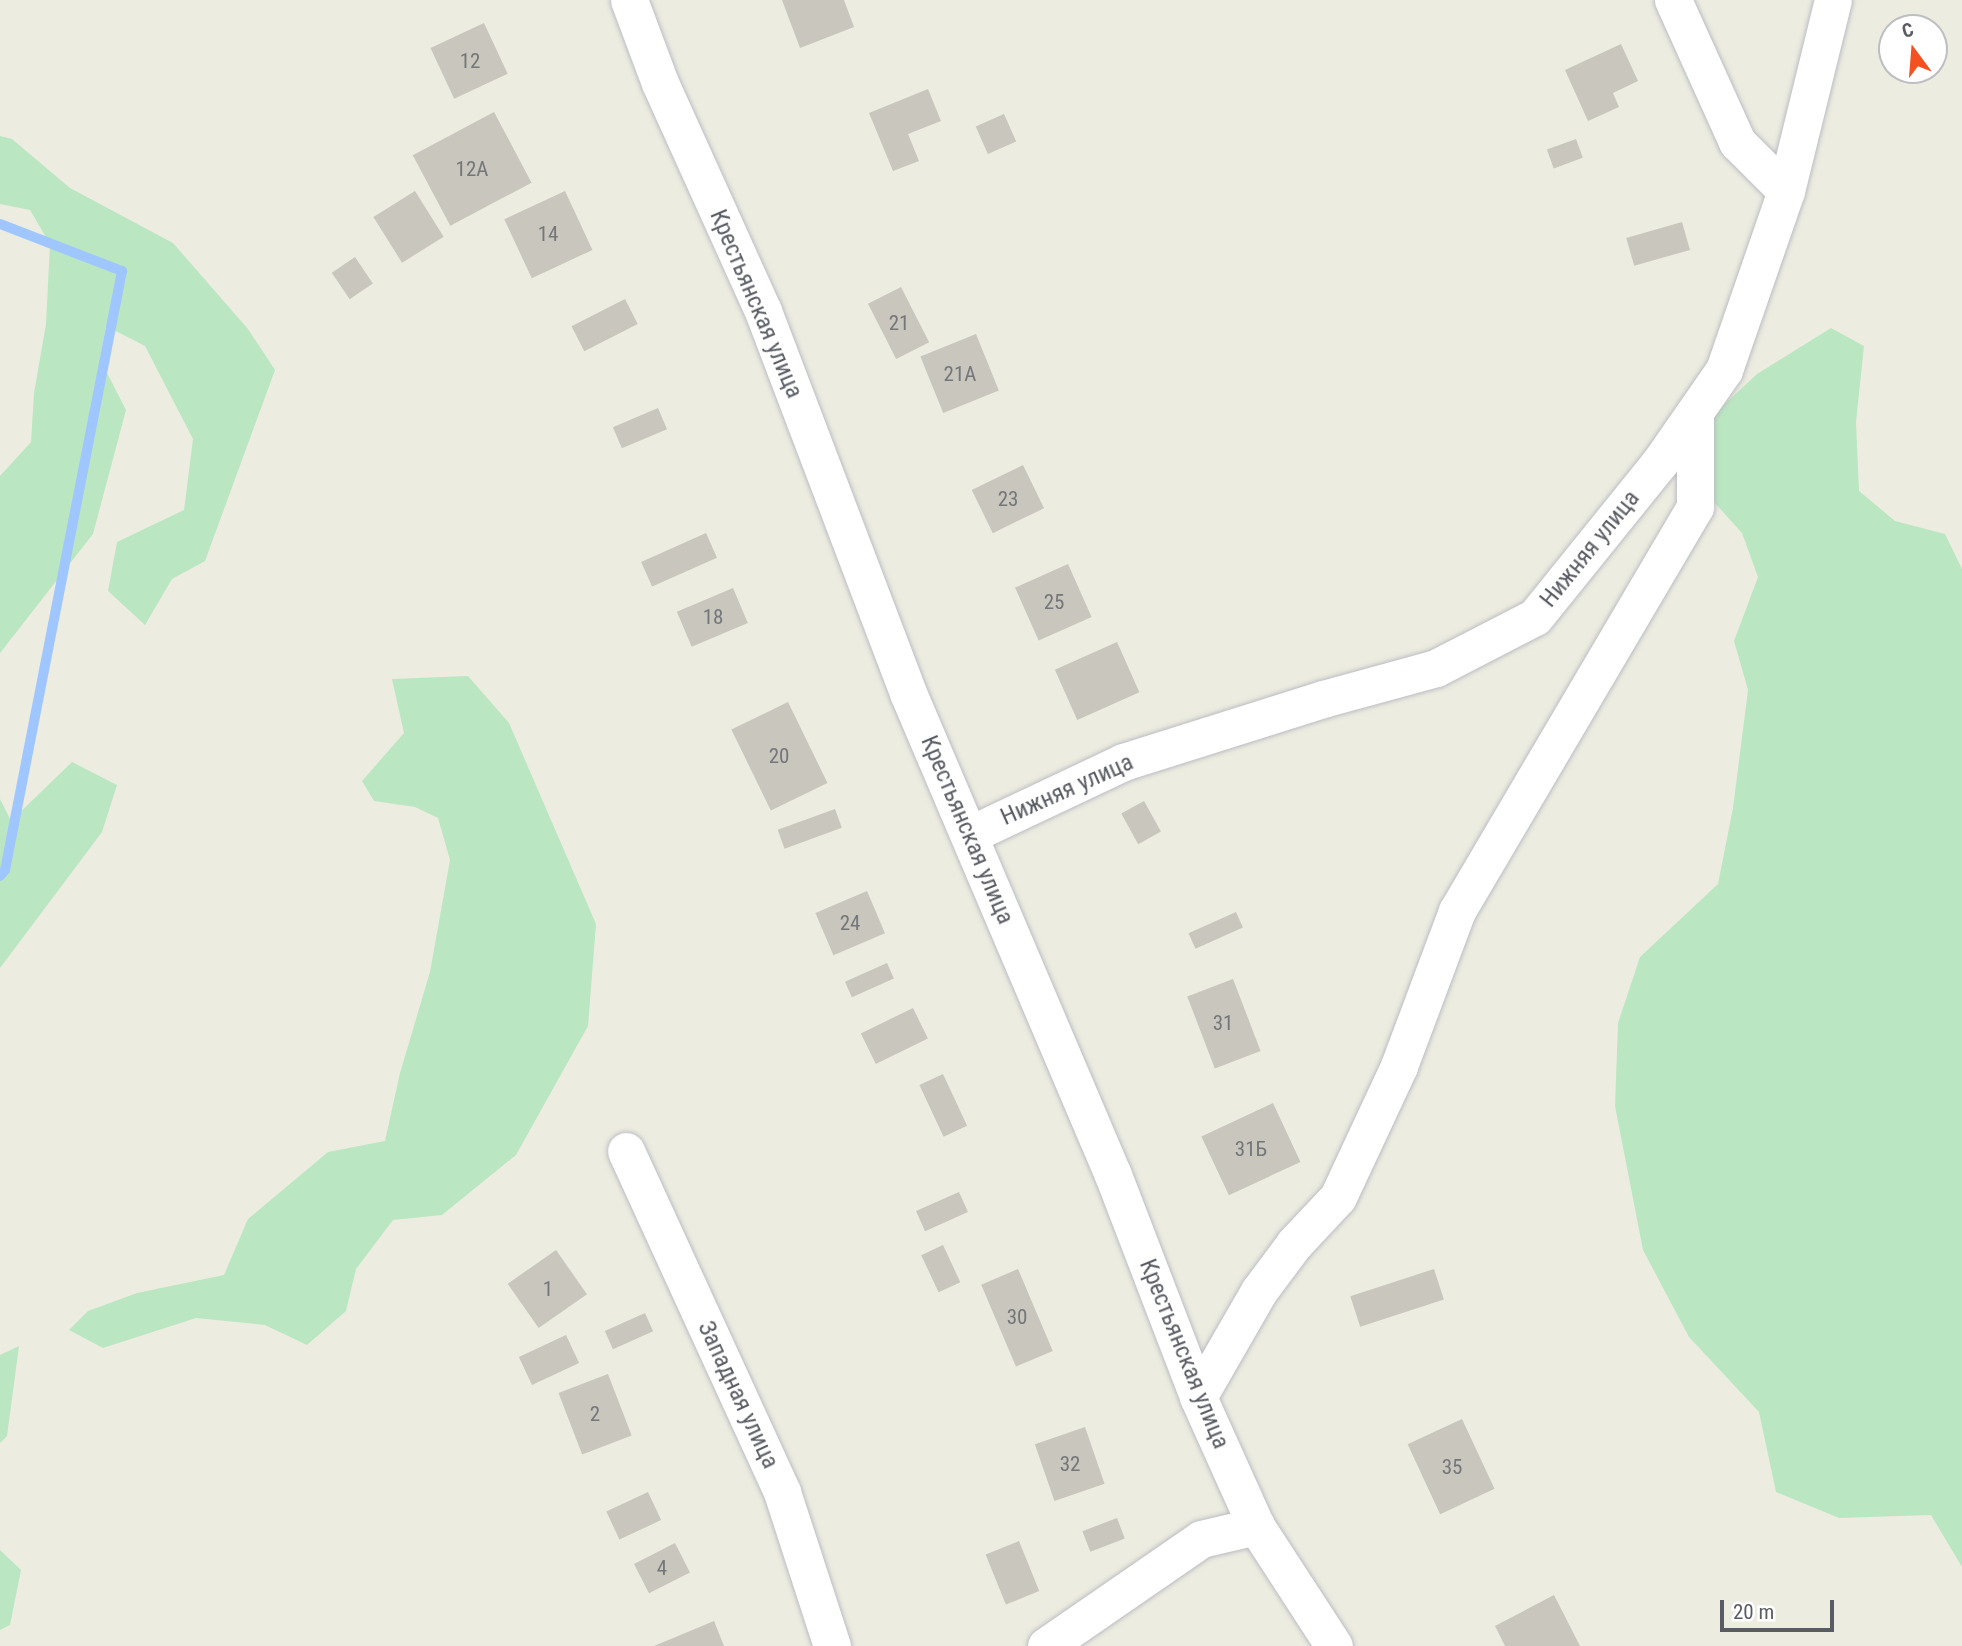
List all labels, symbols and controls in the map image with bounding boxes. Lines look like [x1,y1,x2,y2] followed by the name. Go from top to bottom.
[1878,14,1948,84] north arrow
[1899,18,1916,43] text: С
[460,48,480,74] house number: 12
[456,156,488,182] house number: 12А
[703,205,809,403] street label: Крестьянская улица
[538,221,558,247] house number: 14
[889,310,909,336] house number: 21
[944,361,976,387] house number: 21А
[1534,485,1646,613] street label: Нижняя улица
[998,486,1018,512] house number: 23
[1044,589,1064,615] house number: 25
[703,604,723,630] house number: 18
[914,731,1020,929] street label: Крестьянская улица
[769,743,789,769] house number: 20
[996,748,1138,832] street label: Нижняя улица
[840,910,860,936] house number: 24
[1213,1010,1233,1036] house number: 31
[1235,1136,1267,1162] house number: 31Б
[1133,1255,1235,1453] street label: Крестьянская улица
[543,1276,553,1302] house number: 1
[1007,1304,1027,1330] house number: 30
[691,1317,785,1473] street label: Западная улица
[590,1401,600,1427] house number: 2
[1060,1451,1080,1477] house number: 32
[1442,1454,1462,1480] house number: 35
[657,1555,667,1581] house number: 4
[1724,1586,1838,1630] scale bar
[1733,1600,1774,1624] text: 20 m

